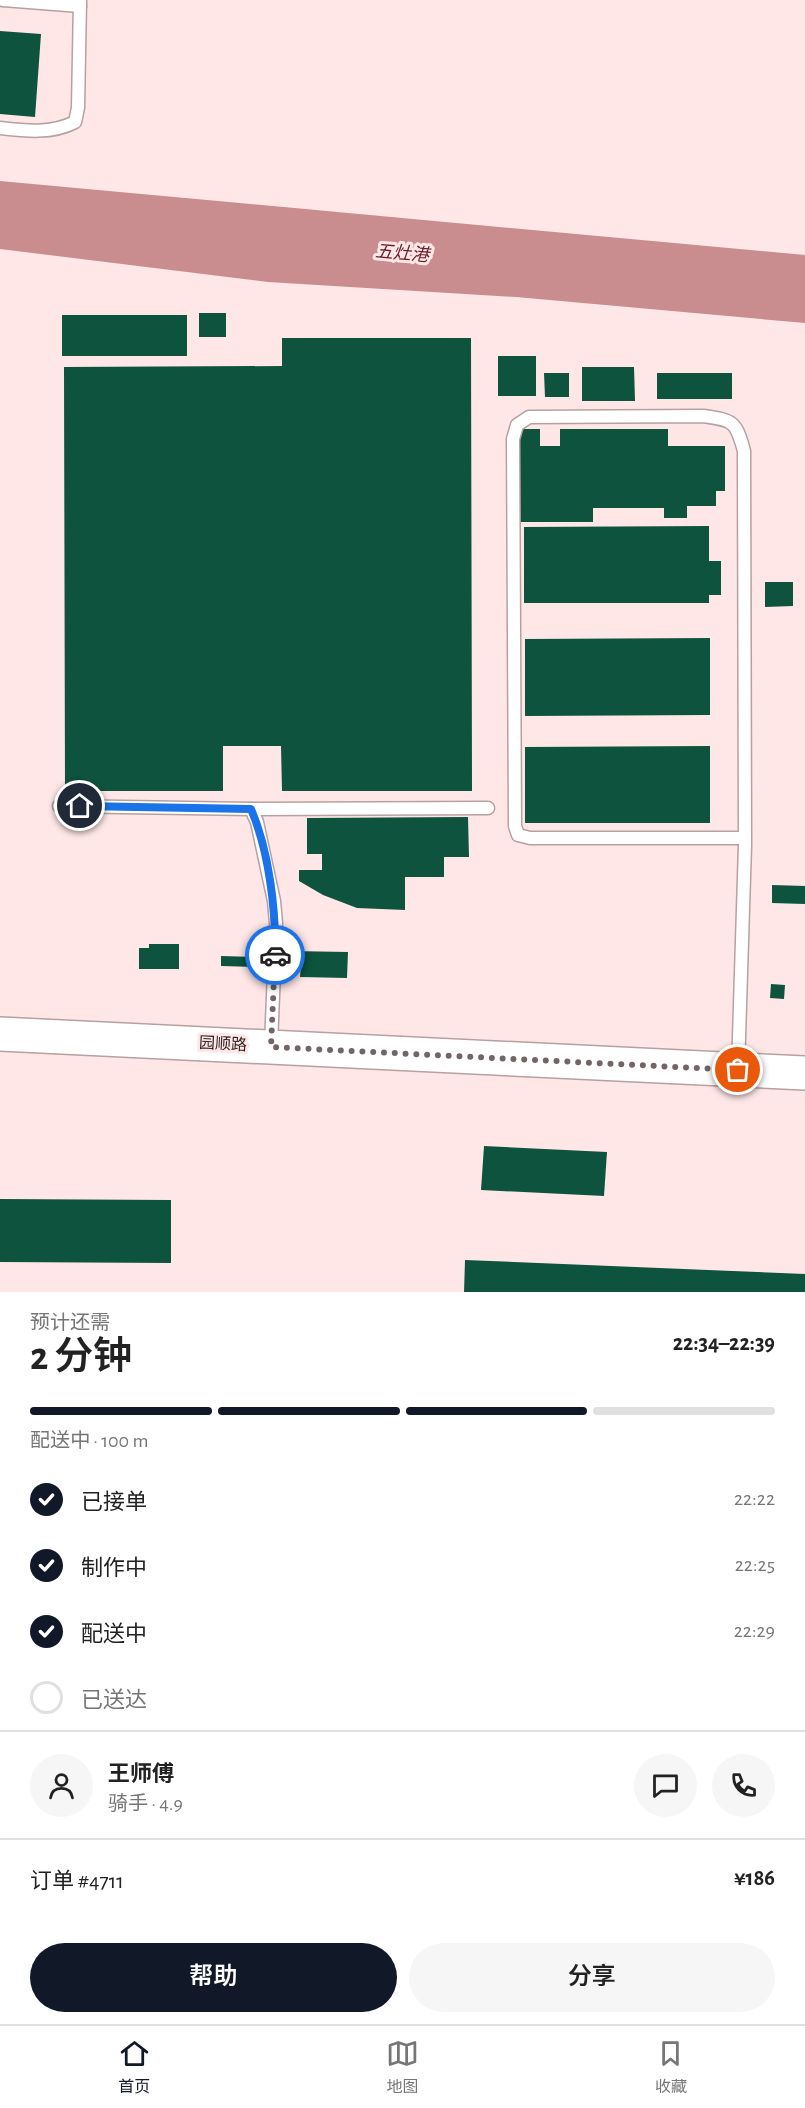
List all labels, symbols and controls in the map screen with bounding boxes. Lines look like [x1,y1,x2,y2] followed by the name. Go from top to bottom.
[374,241,433,266] water label: 五灶港
[54,780,105,831] pin
[63,789,96,822] icon: home
[245,925,305,985] courier
[259,939,292,972] icon: car
[199,1034,247,1053] street label: 园顺路
[712,1044,763,1095] pin
[721,1053,754,1086] icon: bag
[30,1313,110,1333] text: 预计还需
[673,1332,775,1354] text: 22:34–22:39
[30,1338,132,1377] text: 2 分钟
[30,1431,148,1451] text: 配送中 · 100 m
[30,1483,63,1516] icon: check
[734,1489,775,1509] text: 22:22
[81,1491,147,1513] text: 已接单
[30,1549,63,1582] icon: check
[735,1555,775,1575] text: 22:25
[81,1557,147,1579] text: 制作中
[30,1615,63,1648] icon: check
[734,1621,775,1641] text: 22:29
[81,1623,147,1645] text: 配送中
[81,1689,147,1711] text: 已送达
[30,1754,93,1817] button: person
[634,1754,697,1817] button: chat
[712,1754,775,1817] button: phone
[108,1763,174,1785] text: 王师傅
[108,1794,183,1814] text: 骑手 · 4.9
[734,1867,775,1889] text: ¥186
[30,1870,124,1892] text: 订单 #4711
[30,1943,397,2012] button: 帮助
[409,1943,775,2012] button: 分享
[118,2037,151,2097] tab: 首页
[386,2037,419,2097] tab: 地图
[654,2037,687,2097] tab: 收藏

